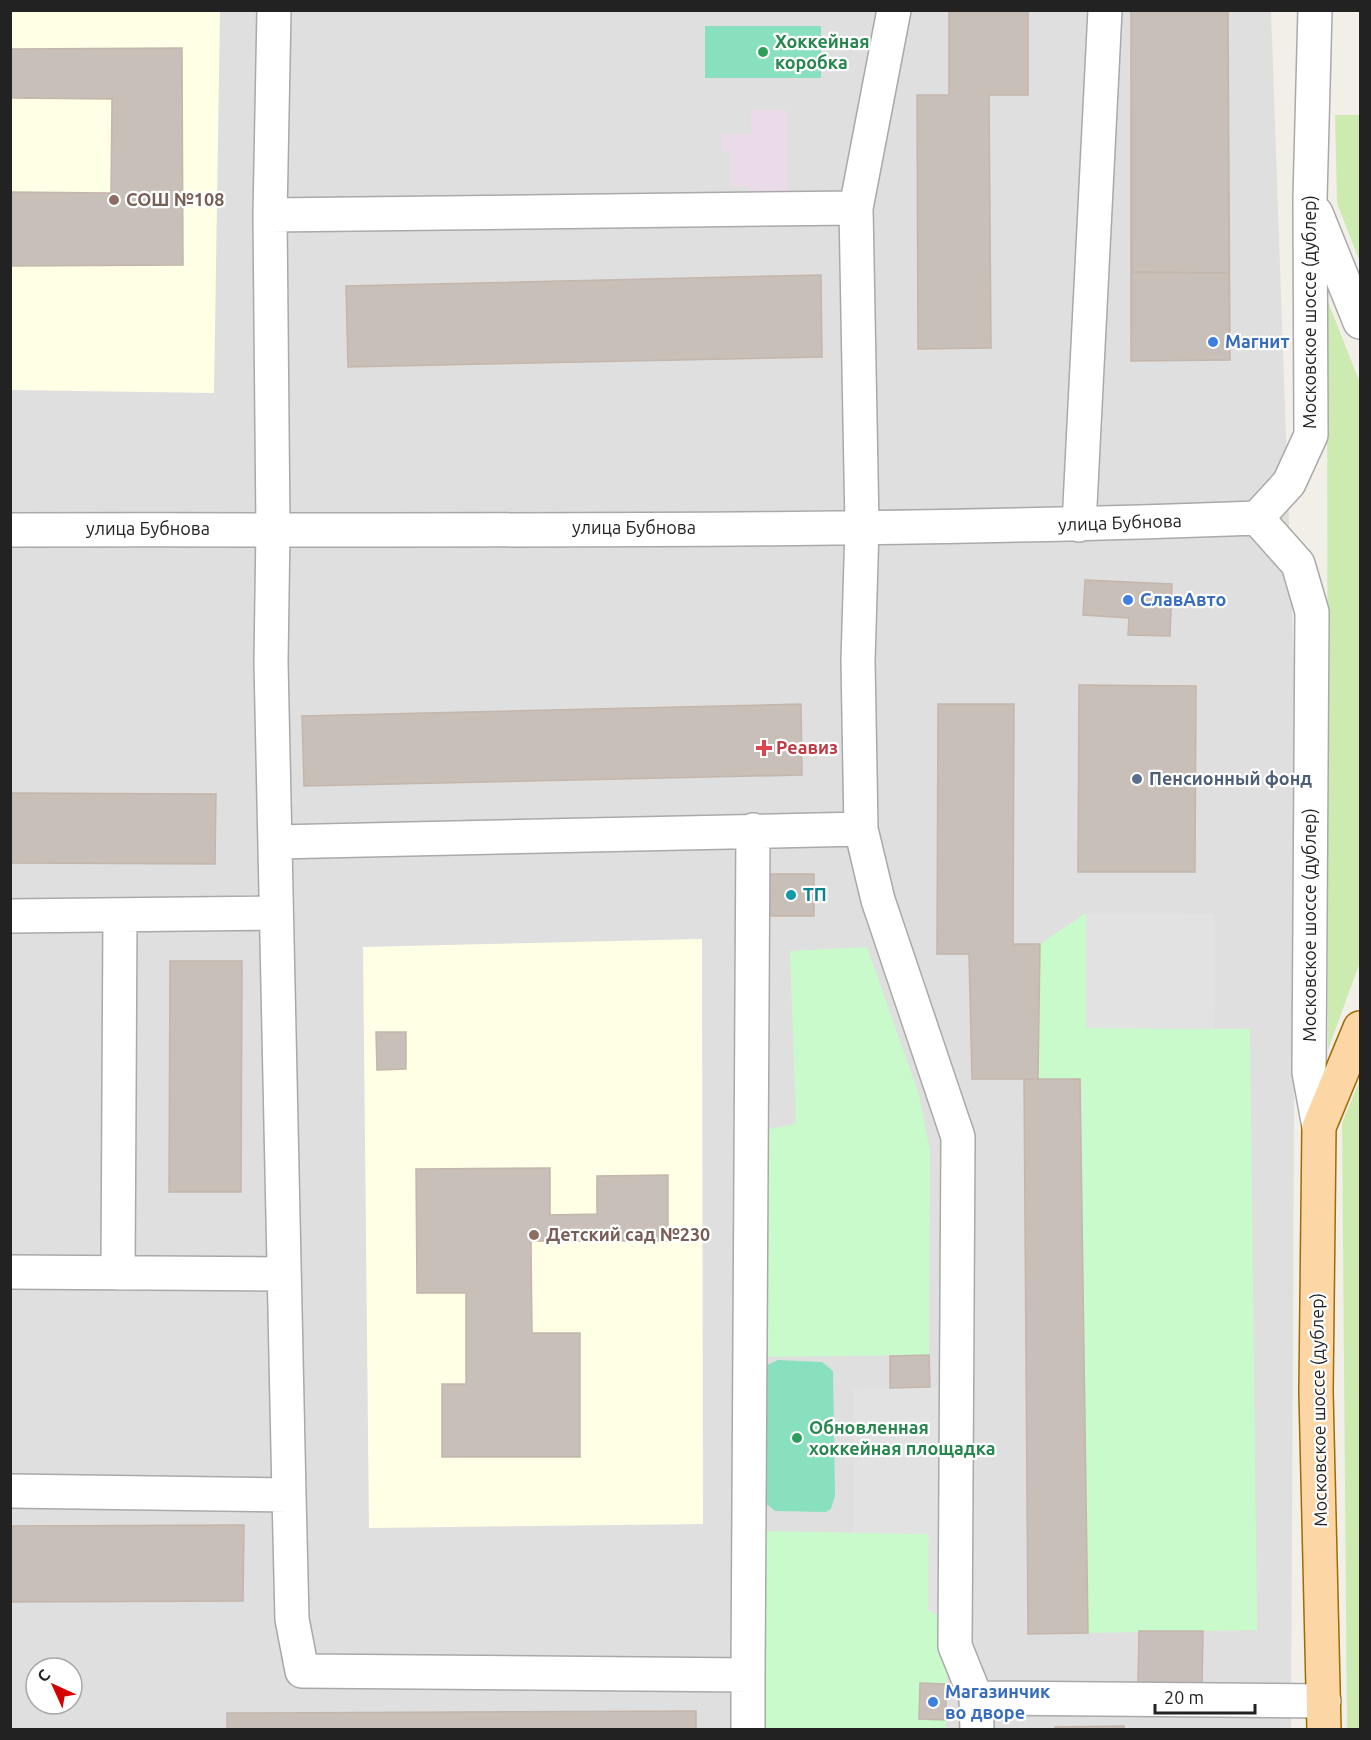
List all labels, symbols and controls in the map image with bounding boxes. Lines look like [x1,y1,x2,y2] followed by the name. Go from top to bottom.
[775,31,870,72] place label: Хоккейная коробка
[756,45,770,59] marker: Хоккейная коробка
[126,189,224,209] place label: СОШ №108
[107,193,121,207] marker: СОШ №108
[1299,195,1320,429] street label: Московское шоссе (дублер)
[1225,331,1289,351] place label: Магнит
[1206,335,1220,349] marker: Магнит
[1058,510,1182,534] street label: улица Бубнова
[572,517,696,537] street label: улица Бубнова
[86,518,210,538] street label: улица Бубнова
[1140,589,1226,609] place label: СлавАвто
[1121,593,1135,607] marker: СлавАвто
[776,737,838,757] place label: Реавиз
[757,741,771,755] marker: Реавиз
[1149,768,1312,788] place label: Пенсионный фонд
[1130,772,1144,786] marker: Пенсионный фонд
[1299,808,1320,1042] street label: Московское шоссе (дублер)
[803,884,827,904] place label: ТП
[784,888,798,902] marker: ТП
[546,1224,710,1244] place label: Детский сад №230
[527,1228,541,1242] marker: Детский сад №230
[1306,1293,1331,1527] street label: Московское шоссе (дублер)
[809,1417,996,1458] place label: Обновленная хоккейная площадка
[790,1431,804,1445] marker: Обновленная хоккейная площадка
[24,1656,84,1716] north arrow
[33,1665,53,1685] text: С
[1155,1677,1256,1715] scale bar
[945,1681,1051,1722] place label: Магазинчик во дворе
[1164,1687,1204,1707] text: 20 m
[926,1695,940,1709] marker: Магазинчик во дворе

